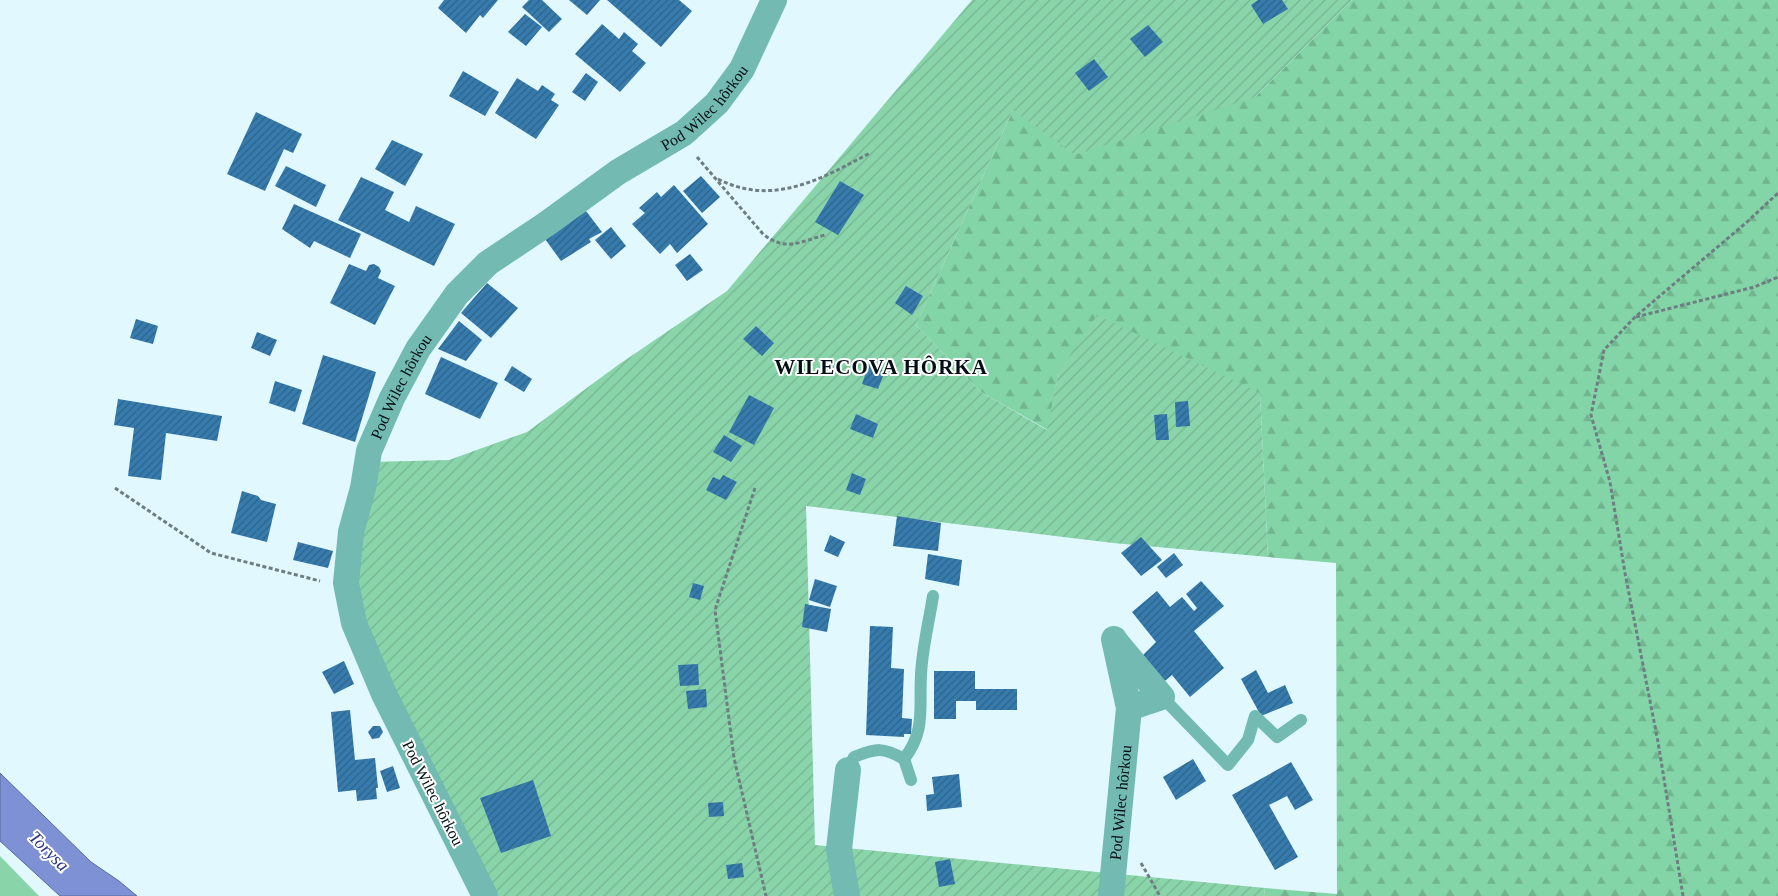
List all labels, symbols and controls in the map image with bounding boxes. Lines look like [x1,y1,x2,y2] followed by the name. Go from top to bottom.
[658,62,751,153] street label: Pod Wilec hôrkou
[367,331,434,441] street label: Pod Wilec hôrkou
[774,355,988,379] district label: WILECOVA HÔRKA
[399,738,467,848] street label: Pod Wilec hôrkou
[1106,744,1134,861] street label: Pod Wilec hôrkou
[25,827,73,875] water label: Torysa

